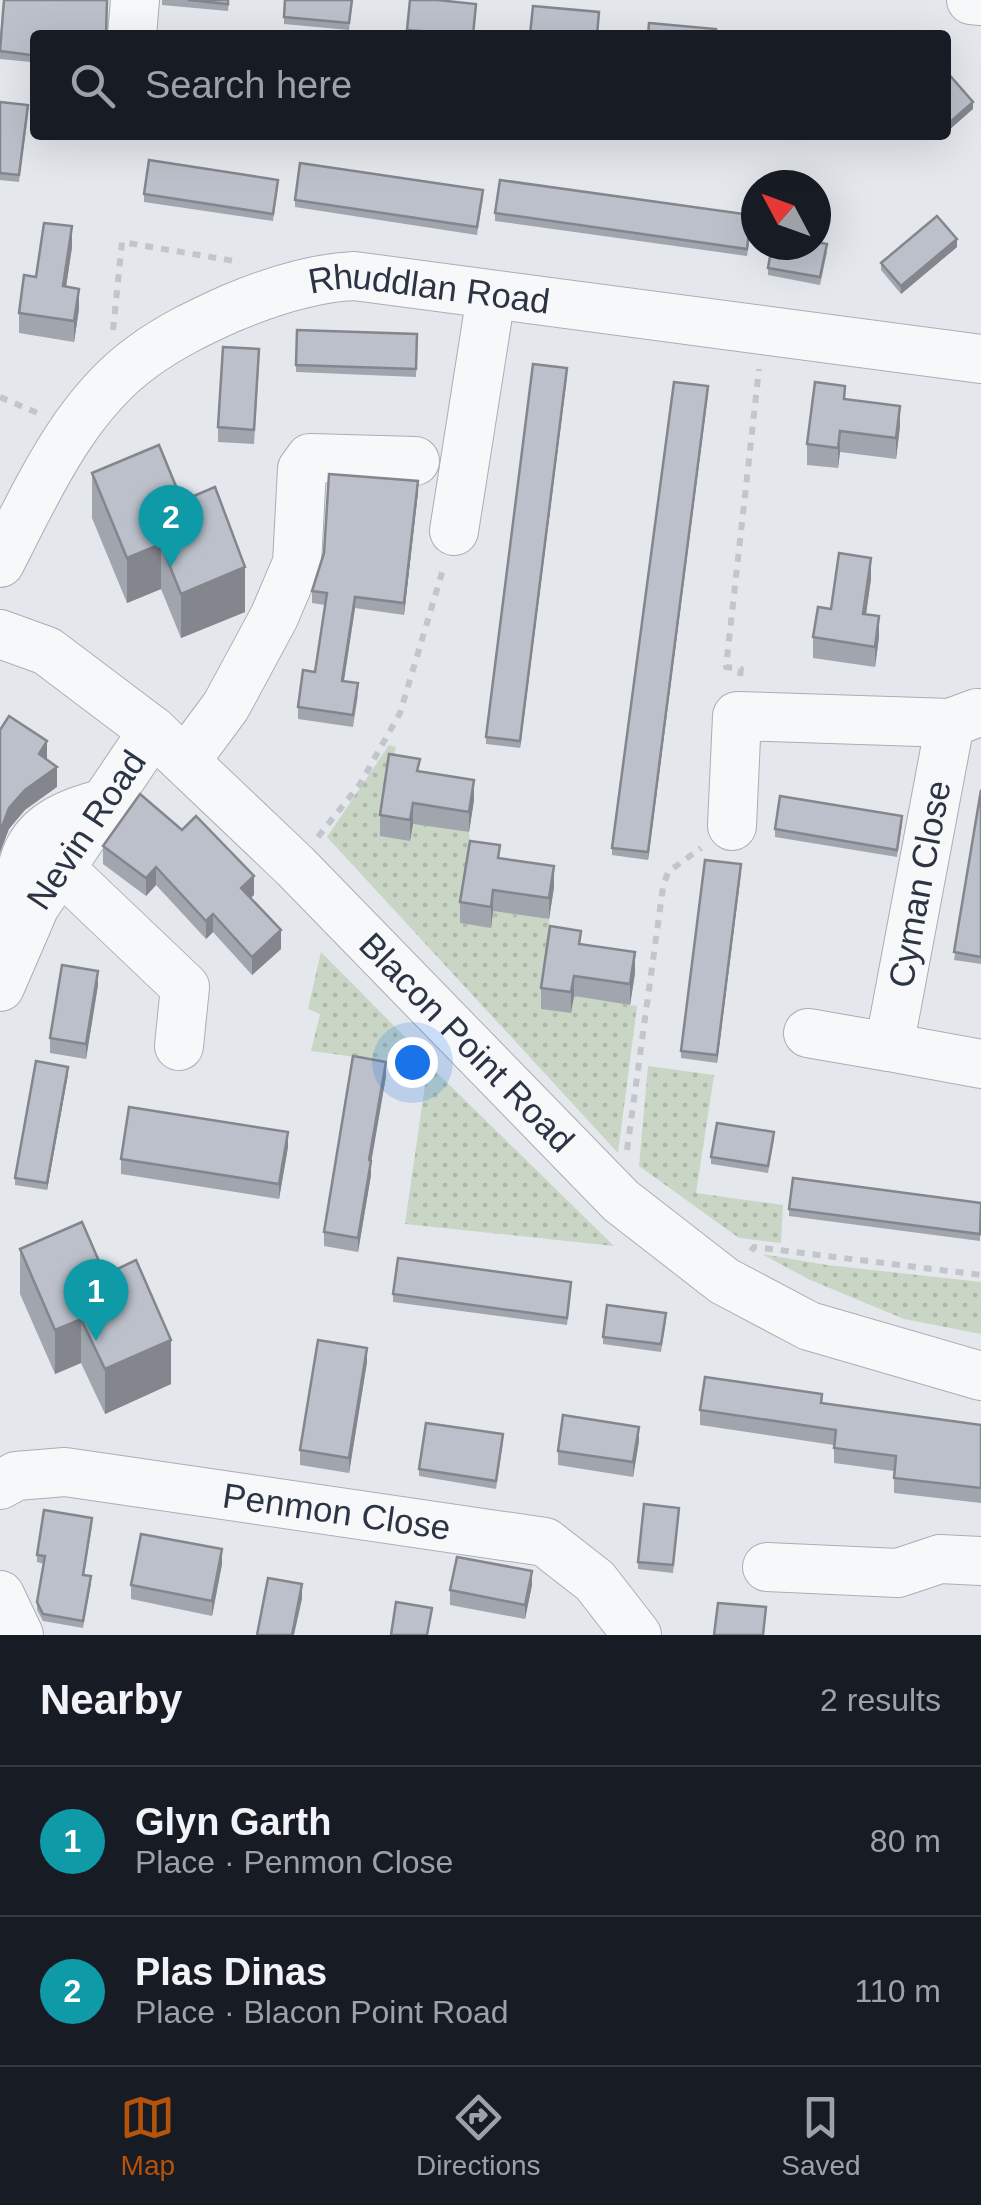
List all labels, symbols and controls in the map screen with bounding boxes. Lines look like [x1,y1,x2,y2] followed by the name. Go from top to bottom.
[30,30,951,140] search box
[65,58,120,113] icon: search
[145,64,352,106] text: Search here
[741,170,831,260] north arrow
[305,256,552,321] street label: Rhuddlan Road
[138,484,204,567] pin: 2
[19,743,153,916] street label: Nevin Road
[881,777,958,991] street label: Cyman Close
[352,925,582,1160] street label: Blacon Point Road
[387,1037,438,1088] your location
[64,1258,128,1341] pin: 1
[220,1475,453,1547] street label: Penmon Close
[40,1676,182,1723] text: Nearby
[820,1682,941,1718] text: 2 results
[135,1801,331,1843] text: Glyn Garth
[64,1823,81,1859] text: 1
[870,1823,941,1859] text: 80 m
[135,1844,453,1880] text: Place · Penmon Close
[135,1951,327,1993] text: Plas Dinas
[64,1973,81,2009] text: 2
[854,1973,941,2009] text: 110 m
[135,1994,509,2030] text: Place · Blacon Point Road
[120,2090,175,2182] tab: Map
[416,2090,541,2182] tab: Directions
[781,2090,861,2182] tab: Saved

